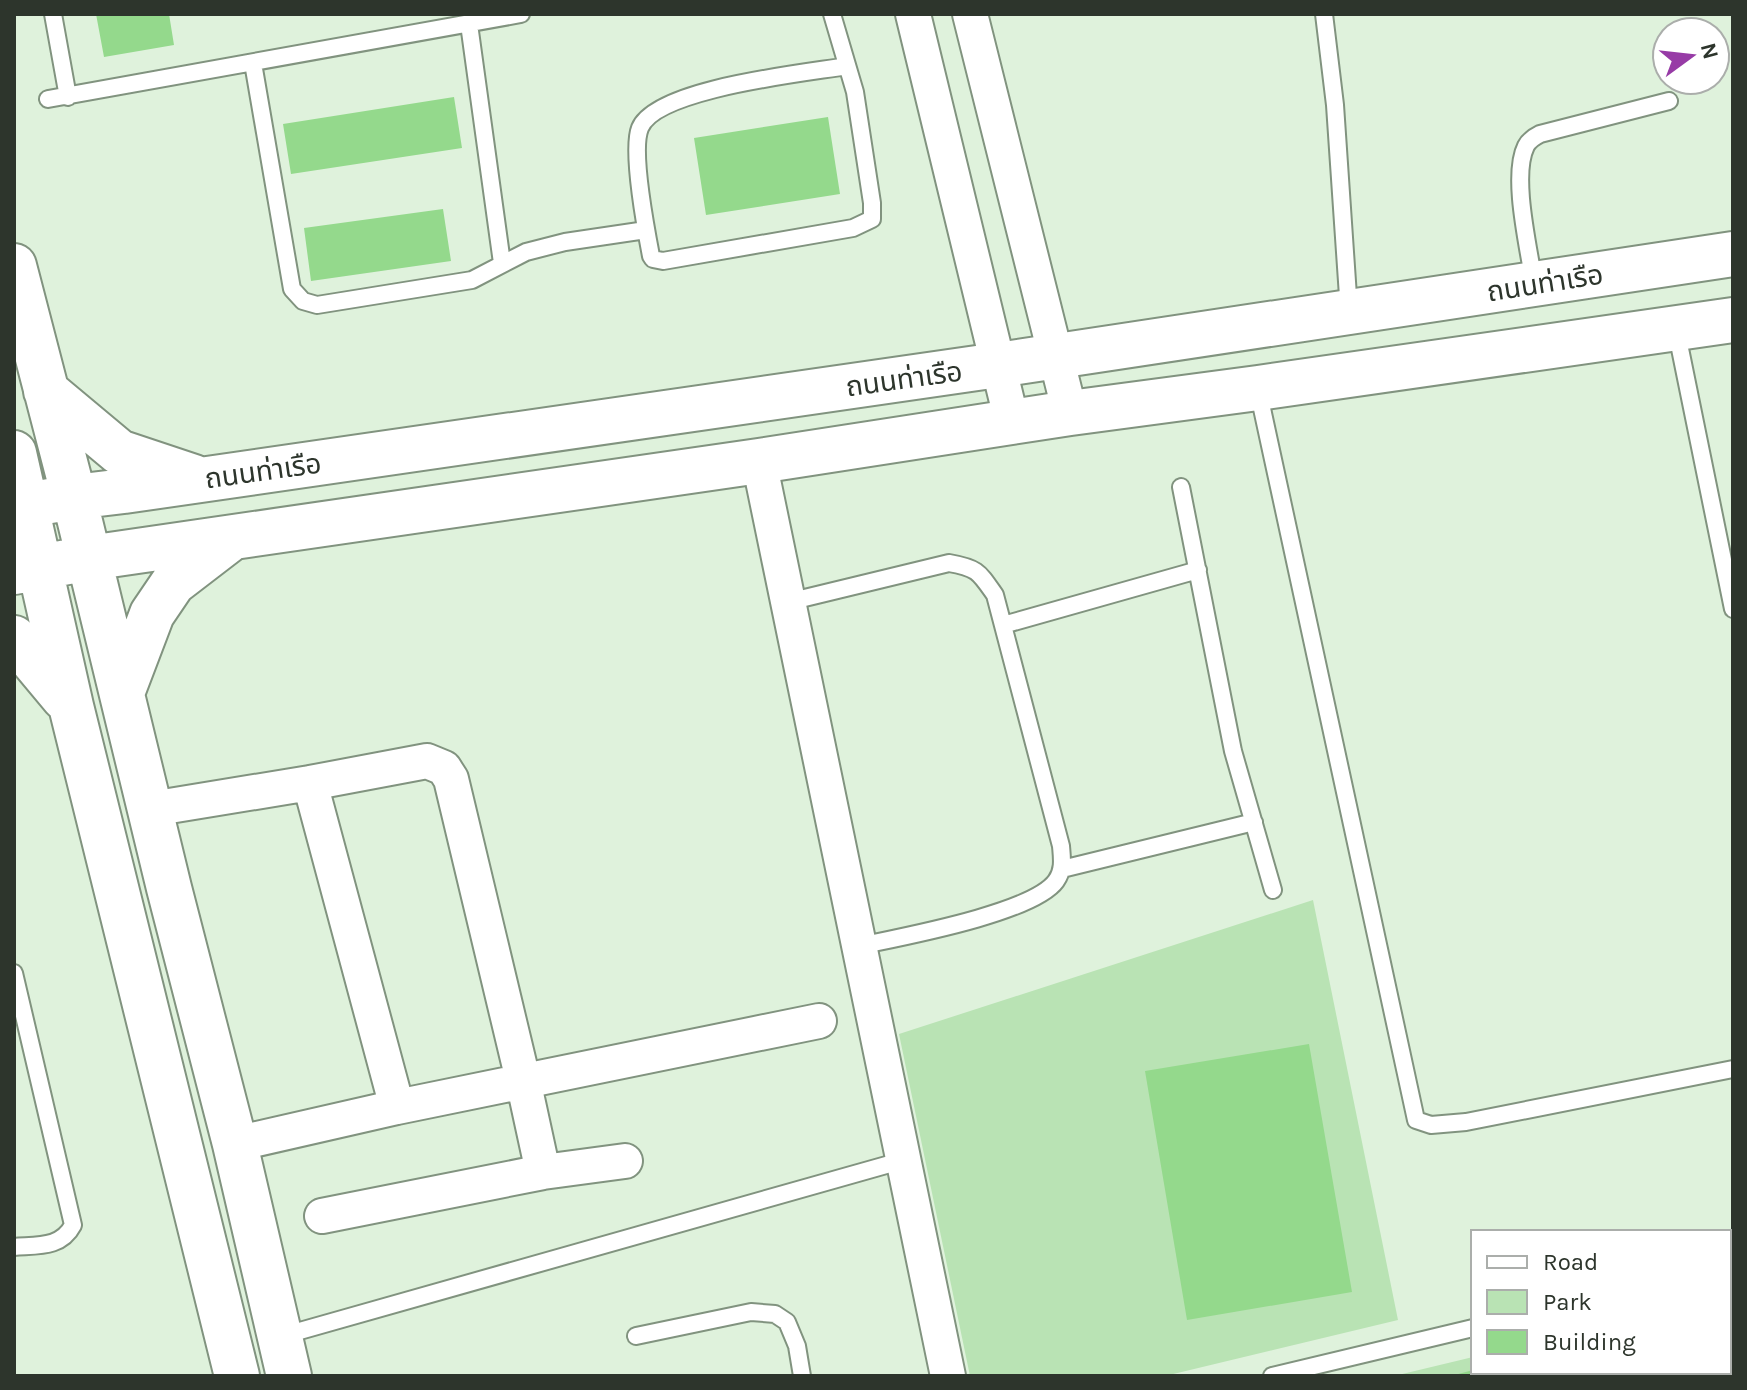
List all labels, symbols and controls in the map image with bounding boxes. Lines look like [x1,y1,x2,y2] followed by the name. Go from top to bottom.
[1651,16,1731,96] north arrow
[1695,40,1724,62] text: N
[1484,258,1606,308] street label: ถนนท่าเรือ
[844,354,964,404] street label: ถนนท่าเรือ
[203,446,323,496] street label: ถนนท่าเรือ
[1471,1230,1731,1374] legend
[1543,1248,1598,1276] text: Road
[1543,1288,1592,1316] text: Park
[1543,1328,1636,1356] text: Building

